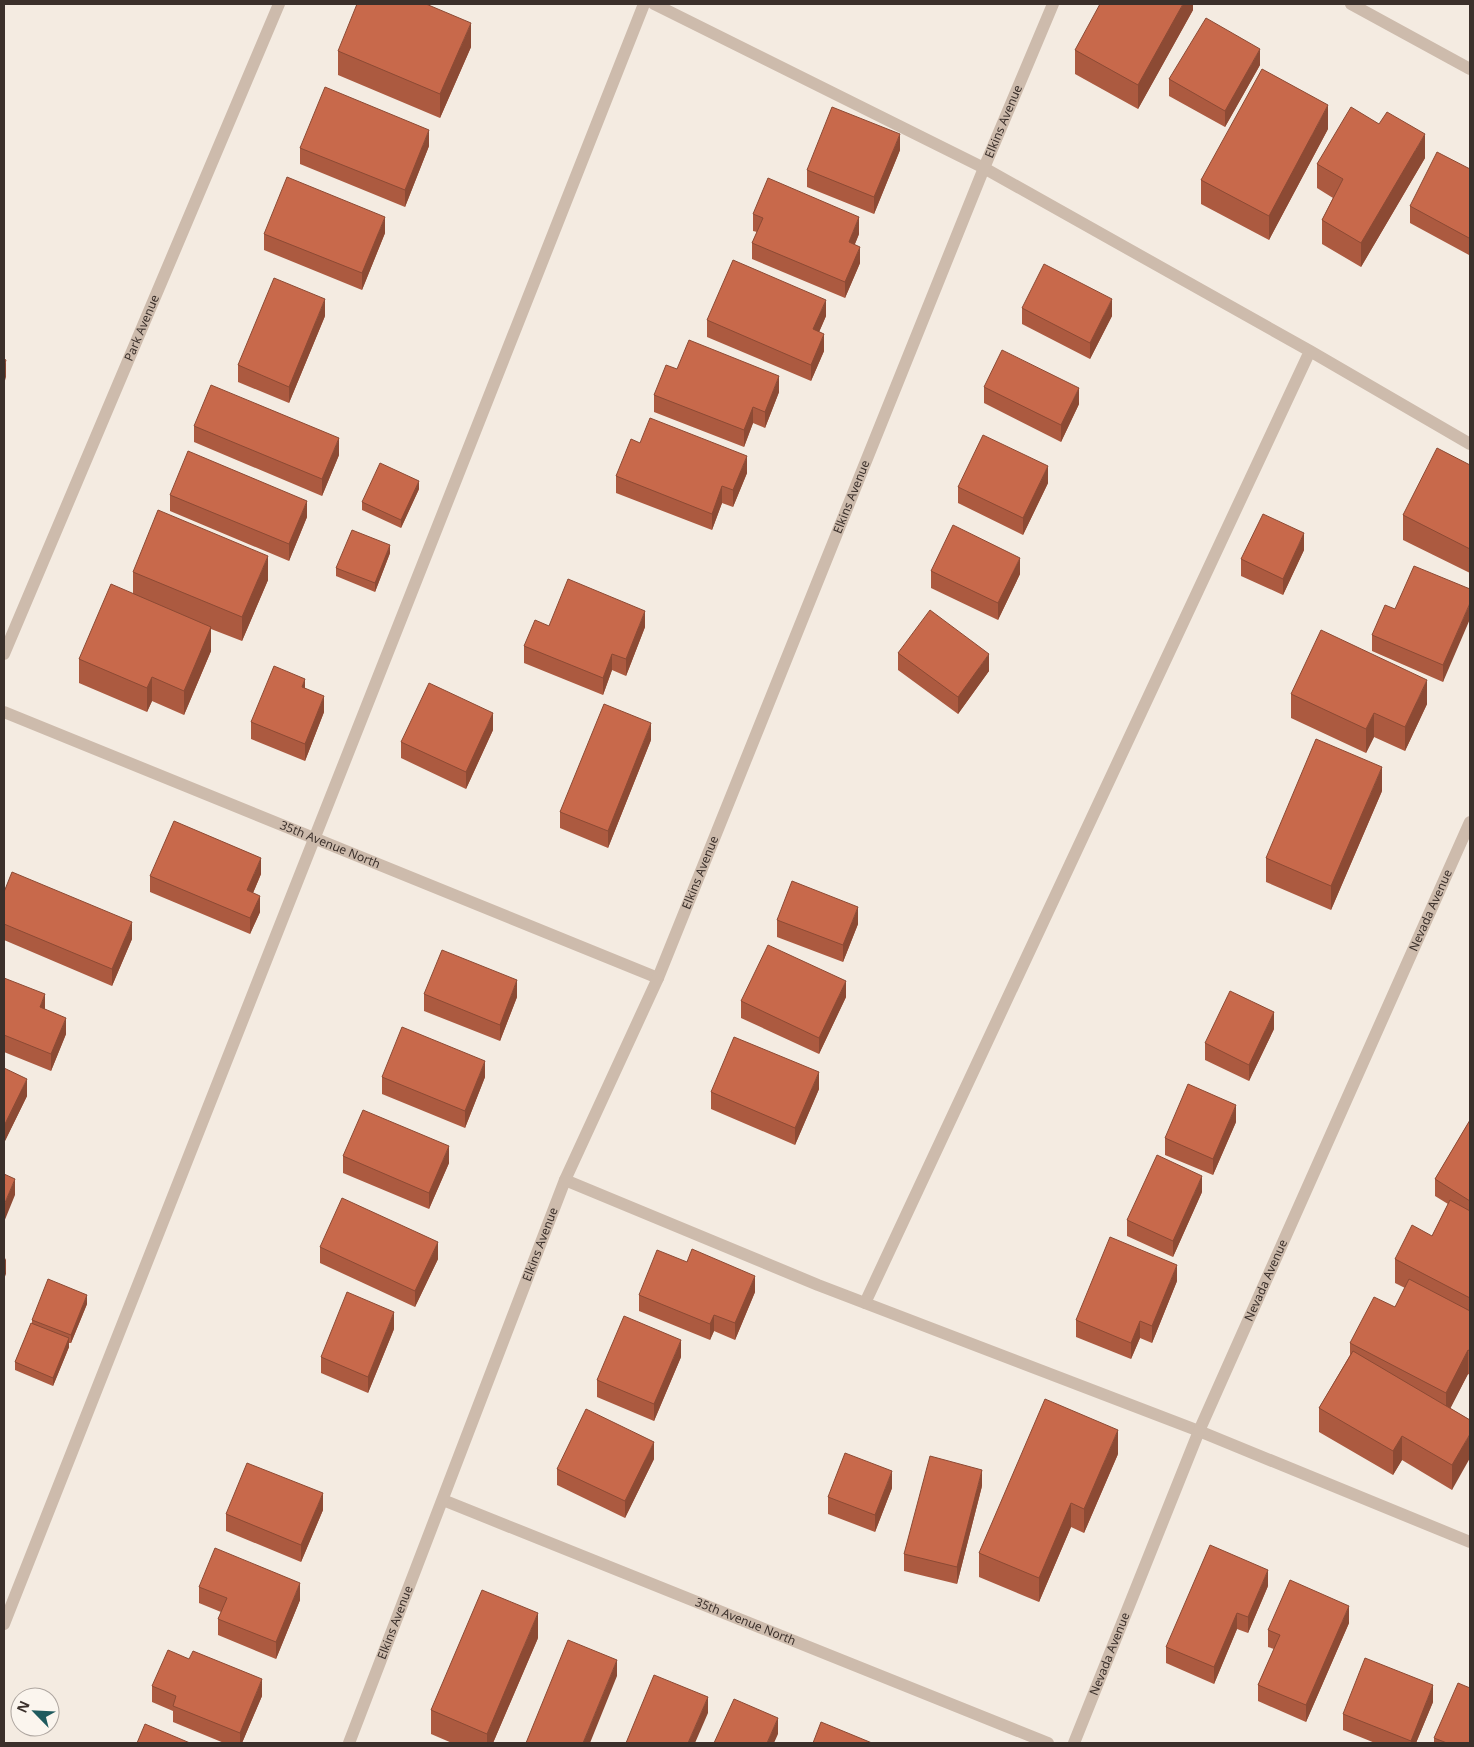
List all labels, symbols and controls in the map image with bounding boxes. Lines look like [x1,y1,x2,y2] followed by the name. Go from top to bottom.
[980,82,1026,160] street label: Elkins Avenue
[120,292,163,364] street label: Park Avenue
[829,457,874,536] street label: Elkins Avenue
[277,816,383,872] street label: 35th Avenue North
[678,833,722,912] street label: Elkins Avenue
[1405,866,1456,954] street label: Nevada Avenue
[518,1205,562,1284] street label: Elkins Avenue
[1240,1236,1291,1324] street label: Nevada Avenue
[373,1583,417,1662] street label: Elkins Avenue
[693,1593,799,1649] street label: 35th Avenue North
[1085,1610,1134,1698] street label: Nevada Avenue
[10,1687,60,1737] north arrow
[12,1697,34,1716] text: N

